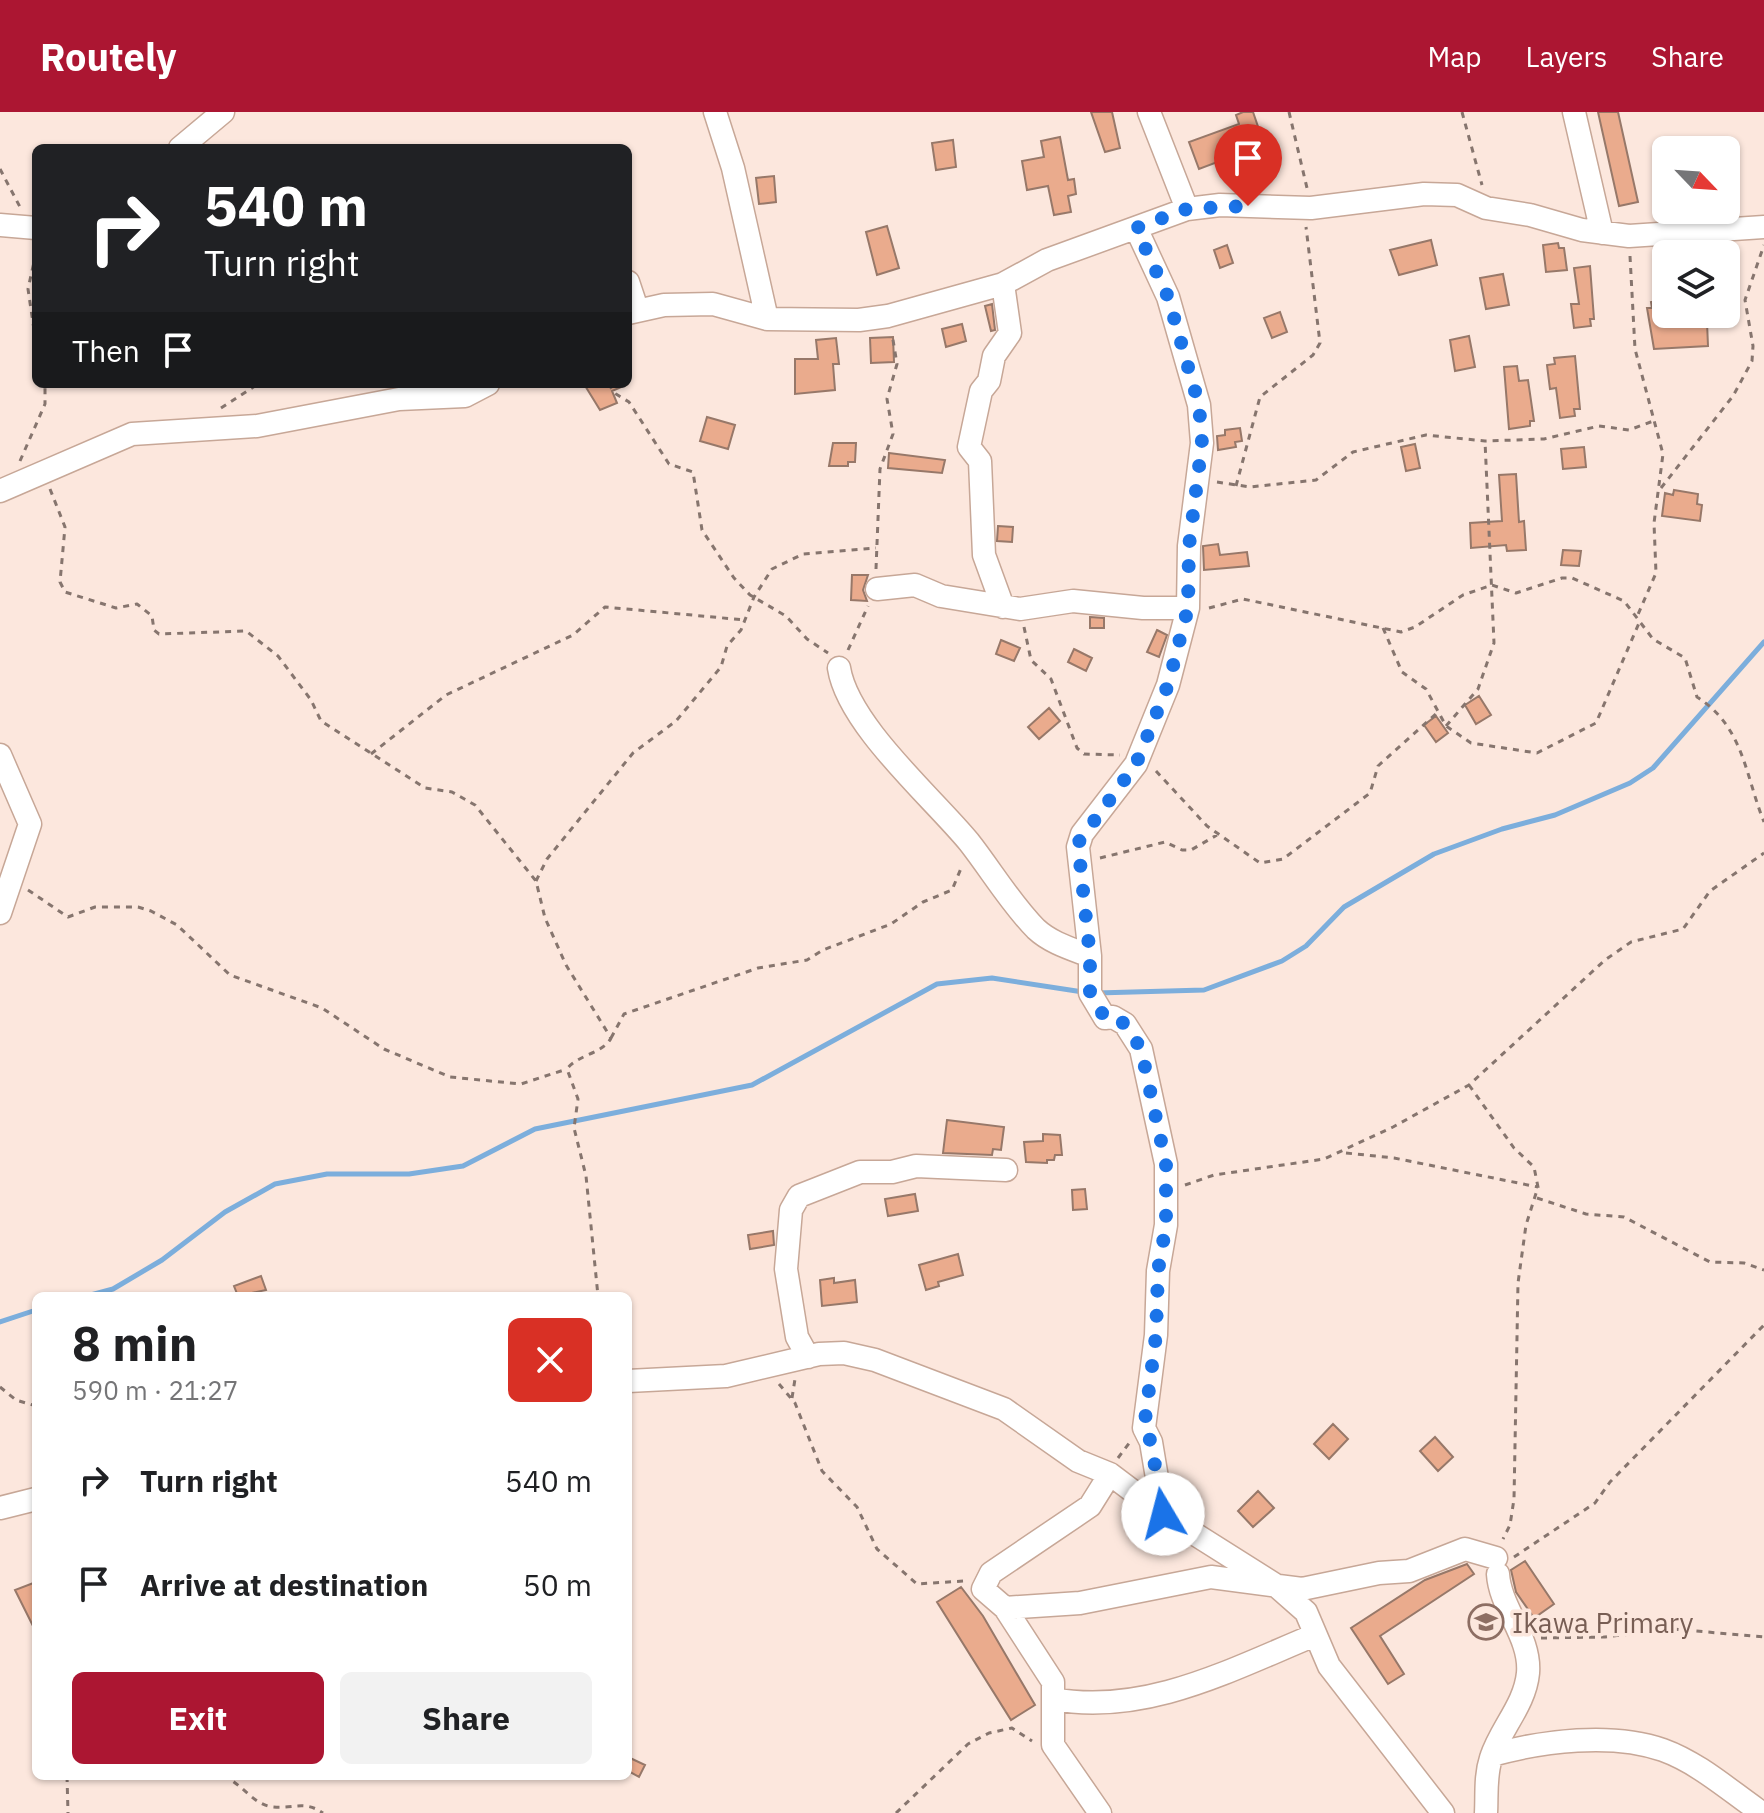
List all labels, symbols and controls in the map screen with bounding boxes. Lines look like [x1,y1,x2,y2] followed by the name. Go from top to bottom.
[40,32,176,81] text: Routely
[1427,38,1481,75] text: Map
[1525,38,1607,75] text: Layers
[1651,38,1724,75] text: Share
[1214,124,1282,206] pin
[1226,136,1270,180] icon: arrive
[1652,136,1740,224] north arrow
[1652,136,1740,328] map controls
[204,169,368,241] text: 540 m
[72,176,176,280] icon: right
[204,239,360,286] text: Turn right
[1652,240,1740,328] button: layers
[156,328,200,372] icon: arrive
[72,331,140,370] text: Then
[72,1312,197,1374] text: 8 min
[508,1318,592,1402] button: close
[72,1373,238,1407] text: 590 m · 21:27
[72,1458,116,1502] icon: right
[140,1461,278,1500] text: Turn right
[505,1461,592,1500] text: 540 m
[1121,1472,1205,1556] position arrow
[72,1562,116,1606] icon: arrive
[140,1565,428,1604] text: Arrive at destination
[523,1565,592,1604] text: 50 m
[1467,1603,1505,1641] school or university icon: Ikawa Primary
[1512,1604,1693,1641] place label: Ikawa Primary
[72,1672,324,1764] button: Exit
[340,1672,592,1764] button: Share

